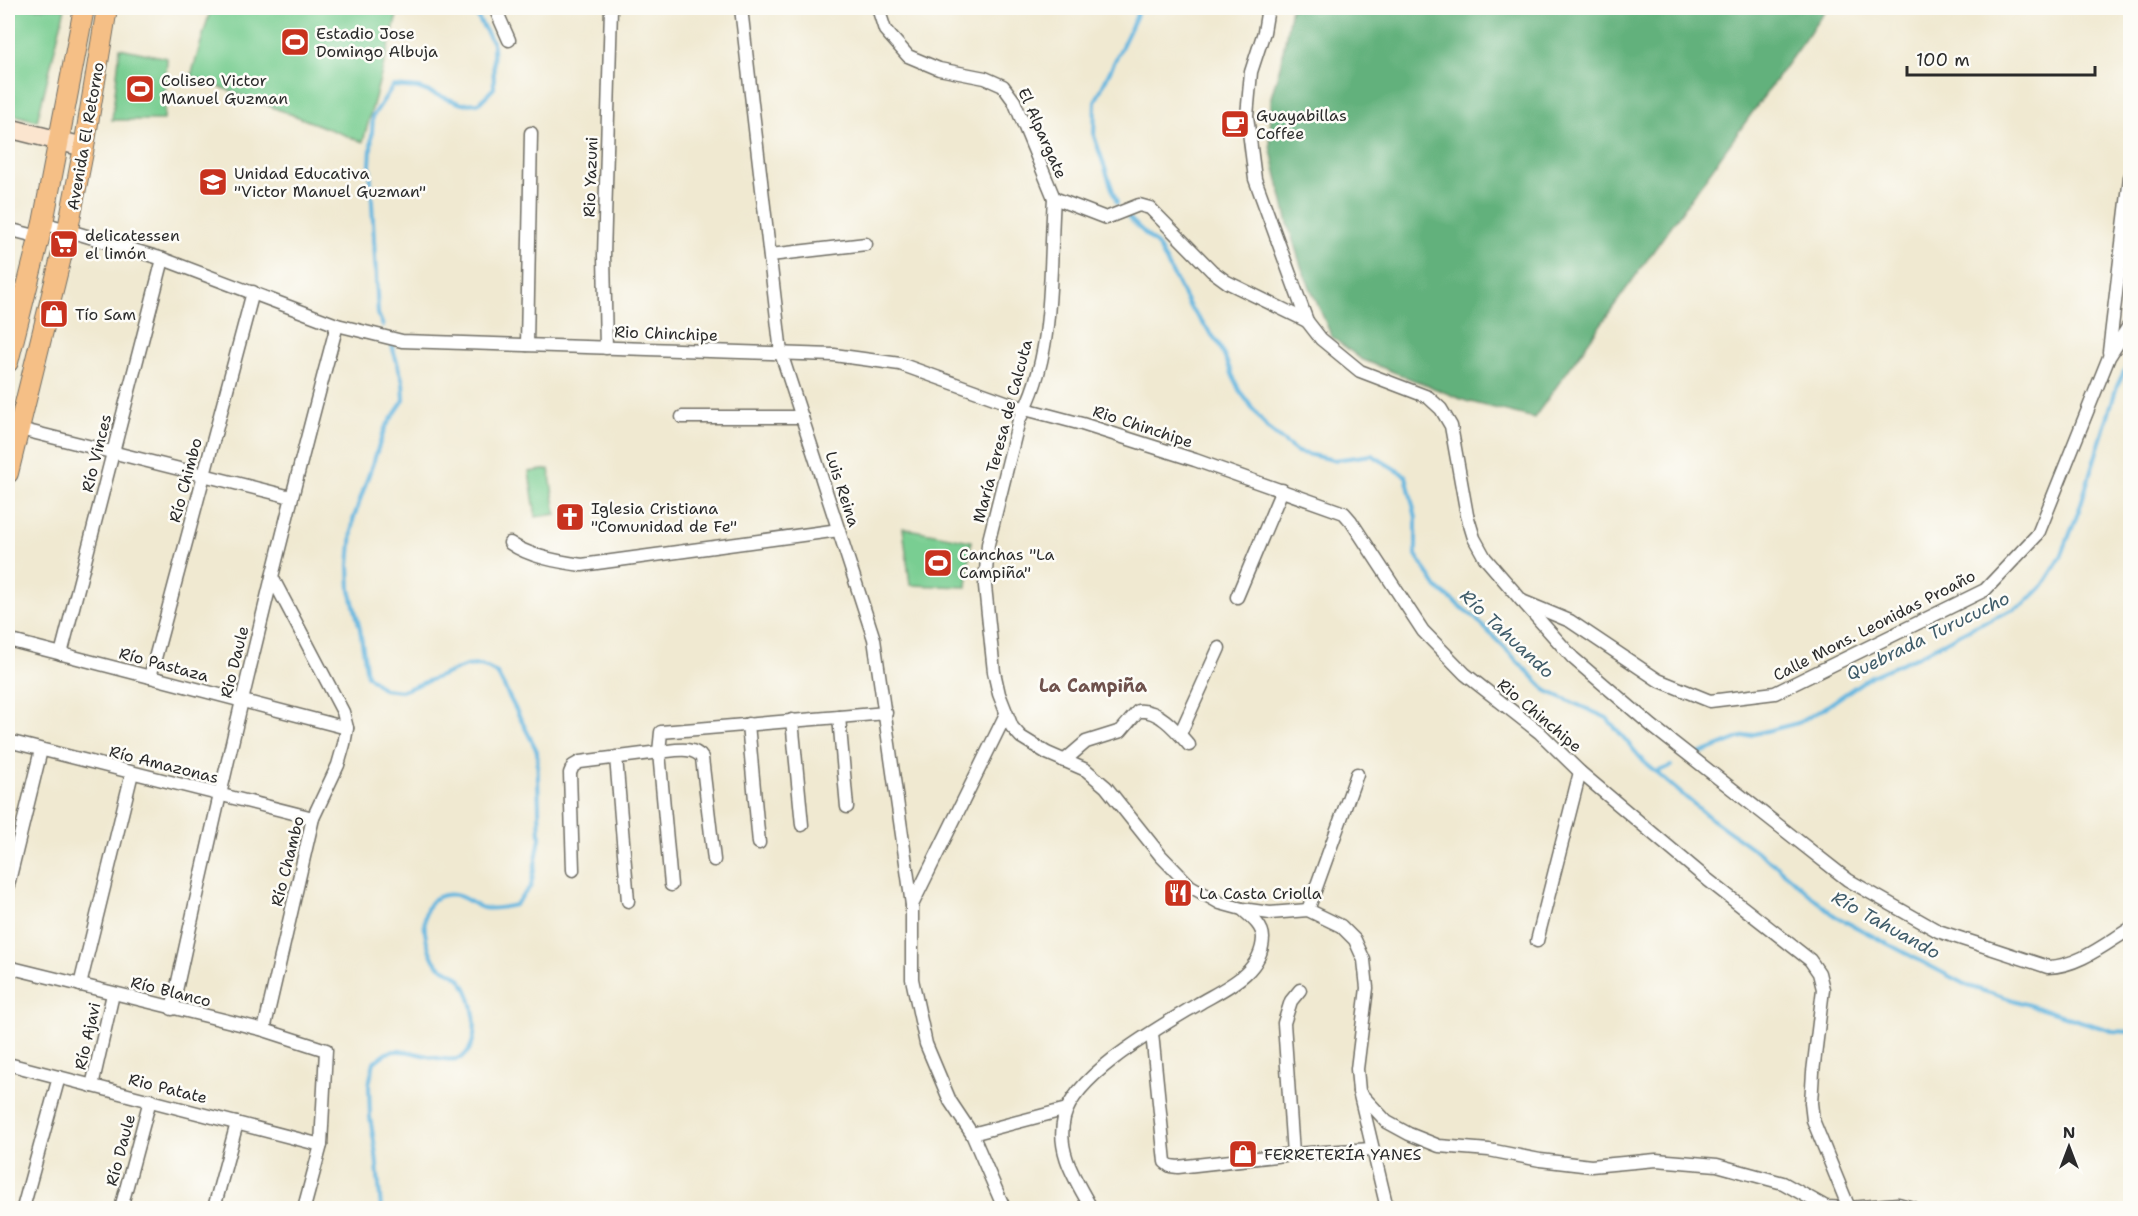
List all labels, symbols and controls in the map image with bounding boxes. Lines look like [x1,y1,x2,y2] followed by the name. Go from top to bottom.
[316,23,438,62] place label: Estadio Jose Domingo Albuja
[279,26,311,58] sports icon: Estadio Jose Domingo Albuja
[1907,39,2094,77] scale bar
[1916,48,1970,72] text: 100 m
[62,60,109,212] street label: Avenida El Retorno
[161,70,288,109] place label: Coliseo Victor Manuel Guzman
[124,73,156,105] sports icon: Coliseo Victor Manuel Guzman
[1013,85,1072,182] street label: El Alpargate
[1256,105,1347,144] place label: Guayabillas Coffee
[1219,108,1251,140] cafe icon: Guayabillas Coffee
[579,136,602,218] street label: Rio Yazuni
[234,163,426,202] place label: Unidad Educativa "Victor Manuel Guzman"
[197,166,229,198] school or university icon: Unidad Educativa "Victor Manuel Guzman"
[85,225,180,264] place label: delicatessen el limón
[48,228,80,260] supermarket icon: delicatessen el limón
[38,298,70,330] shop icon: Tío Sam
[75,304,136,325] place label: Tío Sam
[614,321,718,346] street label: Rio Chinchipe
[968,337,1037,525] street label: María Teresa de Calcuta
[1090,400,1195,453] street label: Rio Chinchipe
[77,412,116,494] street label: Río Vinces
[164,435,207,525] street label: Río Chimbo
[820,449,865,530] street label: Luis Reina
[591,498,737,537] place label: Iglesia Cristiana "Comunidad de Fe"
[554,501,586,533] church icon: Iglesia Cristiana "Comunidad de Fe"
[959,544,1055,583] place label: Canchas "La Campiña"
[922,547,954,579] sports icon: Canchas "La Campiña"
[1770,565,1979,686] street label: Calle Mons. Leonidas Proaño
[1455,584,1559,684] water label: Río Tahuando
[1842,586,2014,686] water label: Quebrada Turucucho
[215,624,254,700] street label: Río Daule
[117,642,211,687] street label: Río Pastaza
[1039,674,1148,698] district label: La Campiña
[1493,674,1586,757] street label: Rio Chinchipe
[107,741,221,788] street label: Río Amazonas
[266,814,309,909] street label: Río Chambo
[1162,877,1194,909] restaurant icon: La Casta Criolla
[1199,883,1322,904] place label: La Casta Criolla
[1828,885,1945,965] water label: Río Tahuando
[129,971,213,1012] street label: Río Blanco
[70,1000,105,1072] street label: Río Ajavi
[126,1069,209,1108] street label: Rio Patate
[101,1112,140,1188] street label: Río Daule
[2039,1117,2099,1177] north arrow
[2063,1122,2075,1143] text: N
[1227,1138,1259,1170] shop icon: FERRETERÍA YANES
[1264,1144,1422,1165] place label: FERRETERÍA YANES

